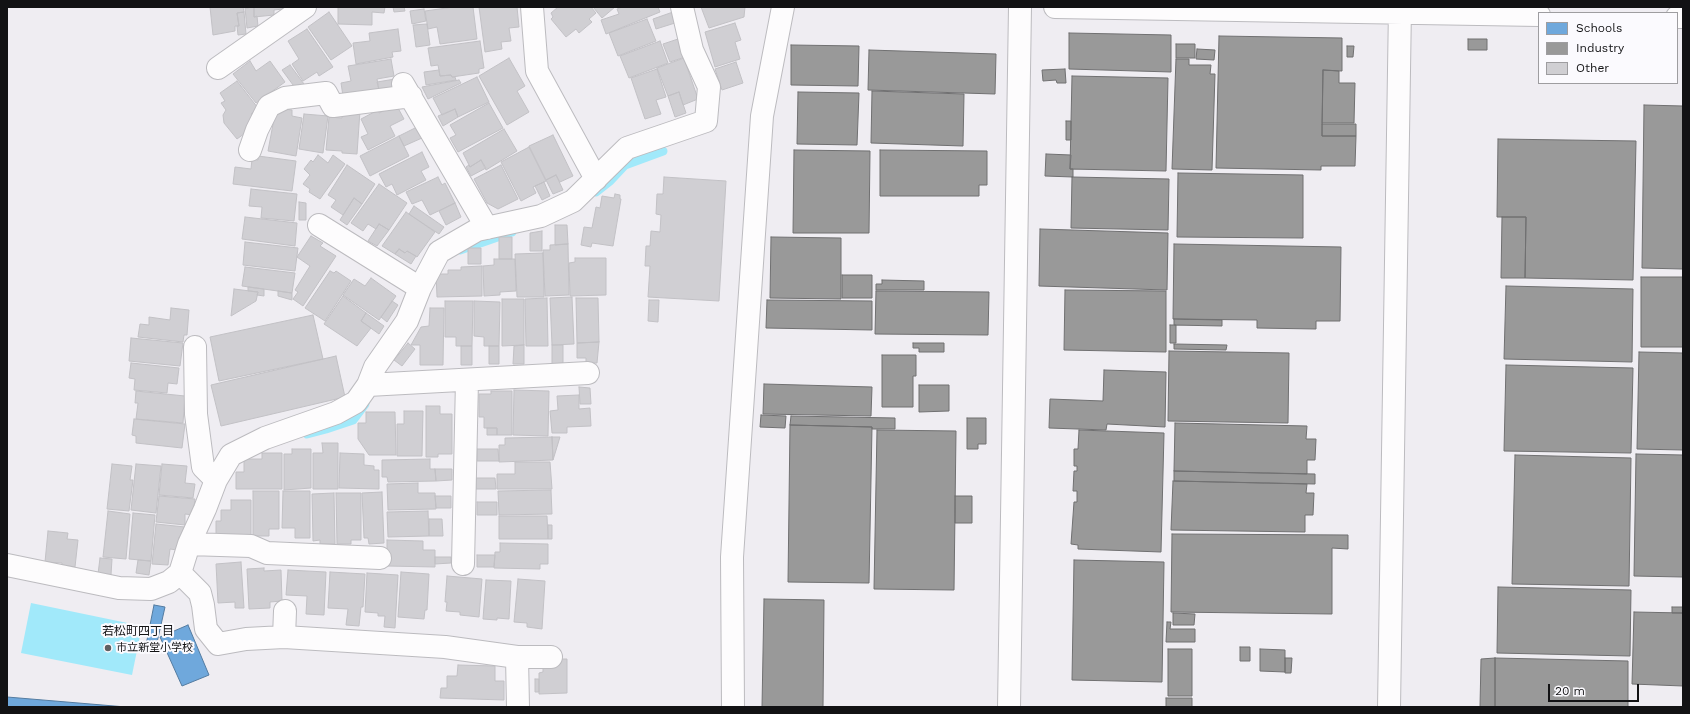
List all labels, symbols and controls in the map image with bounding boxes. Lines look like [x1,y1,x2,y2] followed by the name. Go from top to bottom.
[1538,12,1678,84] legend
[1576,21,1622,35] text: Schools
[1576,41,1624,55] text: Industry
[1576,61,1609,75] text: Other
[102,624,174,638] district label: 若松町四丁目
[116,641,193,655] place label: 市立新堂小学校
[103,643,113,653] marker: 市立新堂小学校
[1550,676,1641,702] scale bar
[1555,684,1585,698] text: 20 m

